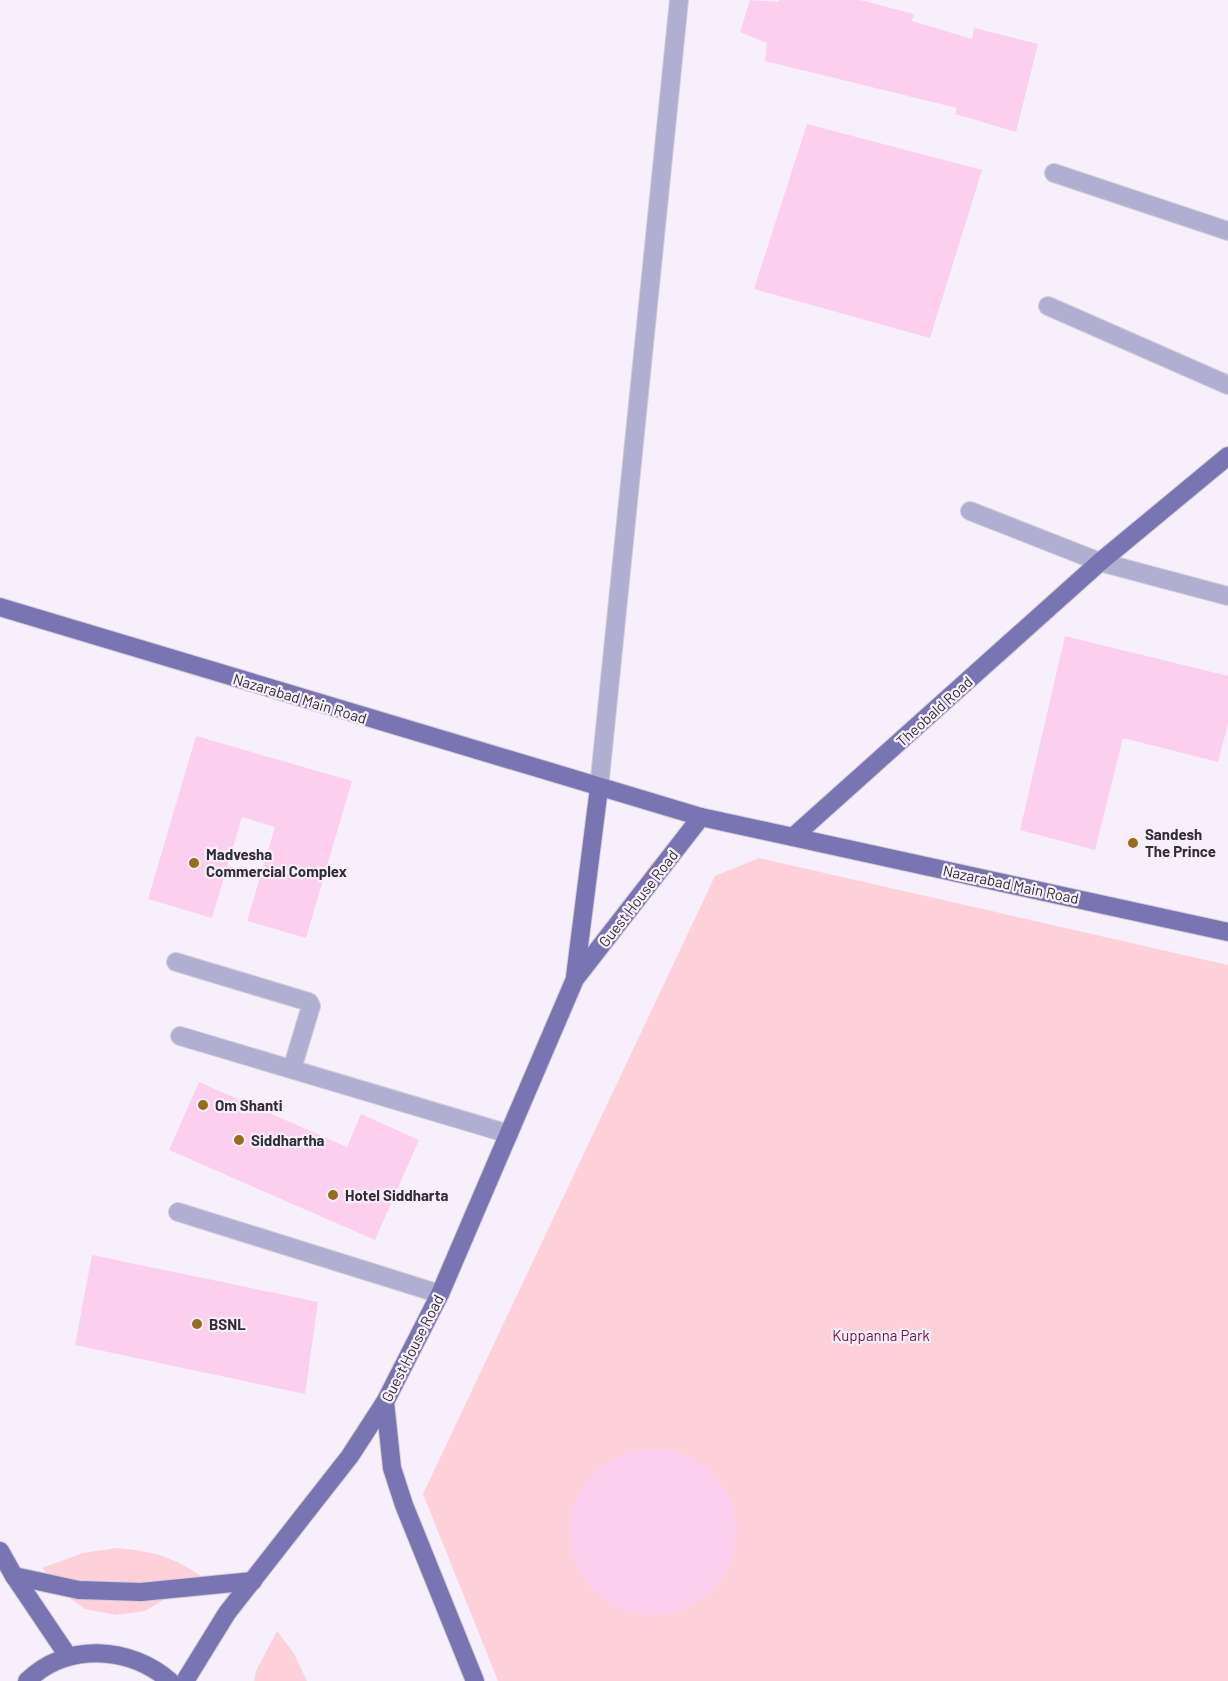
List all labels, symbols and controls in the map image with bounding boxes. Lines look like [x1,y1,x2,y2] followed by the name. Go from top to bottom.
[231,669,369,727] street label: Nazarabad Main Road
[892,672,976,750] street label: Theobald Road
[1145,825,1216,860] place label: Sandesh The Prince
[1126,836,1140,850] marker: Sandesh The Prince
[206,845,347,880] place label: Madvesha Commercial Complex
[595,846,681,950] street label: Guest House Road
[187,856,201,870] marker: Madvesha Commercial Complex
[941,861,1081,907] street label: Nazarabad Main Road
[215,1096,283,1114] place label: Om Shanti
[196,1098,210,1112] marker: Om Shanti
[251,1131,325,1149] place label: Siddhartha
[232,1133,246,1147] marker: Siddhartha
[345,1186,448,1204] place label: Hotel Siddharta
[326,1188,340,1202] marker: Hotel Siddharta
[377,1291,447,1405] street label: Guest House Road
[209,1315,246,1333] place label: BSNL
[190,1317,204,1331] marker: BSNL
[832,1326,930,1344] park label: Kuppanna Park

